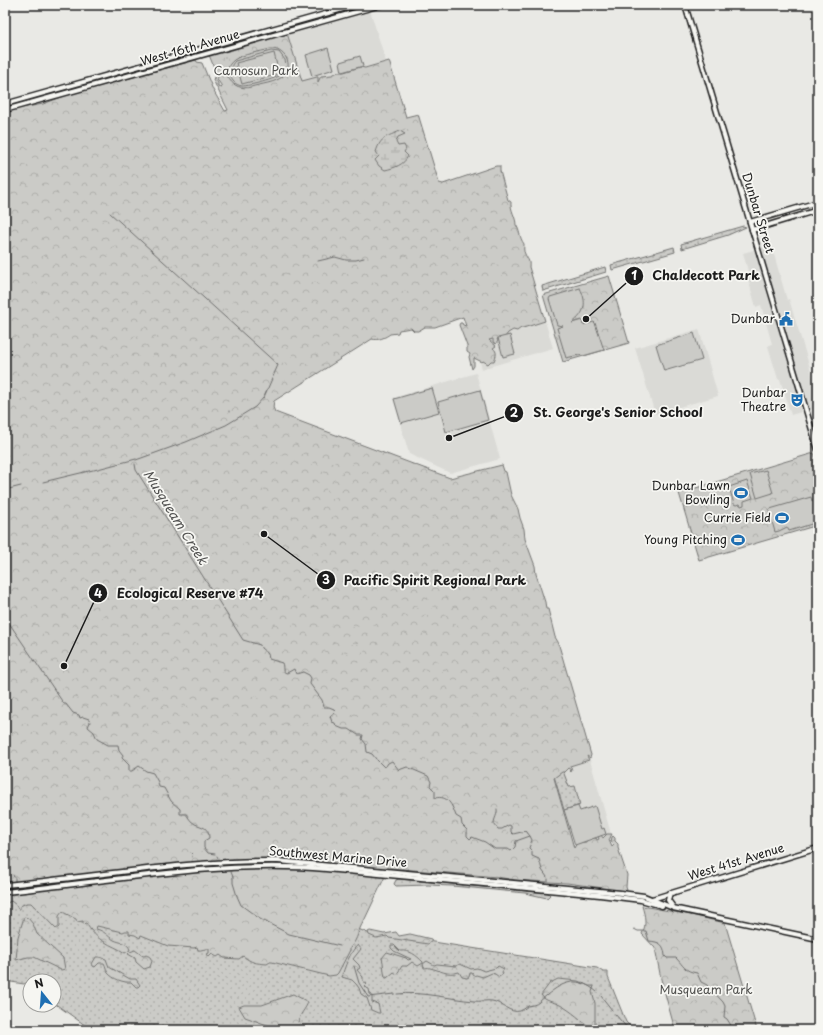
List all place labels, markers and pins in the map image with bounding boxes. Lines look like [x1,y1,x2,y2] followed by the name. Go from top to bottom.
[624,263,768,288] callout: Chaldecott Park
[731,309,776,327] place label: Dunbar
[778,311,794,327] public building icon: Dunbar
[740,383,787,415] place label: Dunbar Theatre
[789,392,805,408] theatre icon: Dunbar Theatre
[504,400,711,425] callout: St. George's Senior School
[652,476,730,508] place label: Dunbar Lawn Bowling
[733,485,749,501] sports icon: Dunbar Lawn Bowling
[704,508,771,526] place label: Currie Field
[774,510,790,526] sports icon: Currie Field
[644,530,727,548] place label: Young Pitching
[730,532,746,548] sports icon: Young Pitching
[316,568,533,593] callout: Pacific Spirit Regional Park
[88,581,272,606] callout: Ecological Reserve #74

